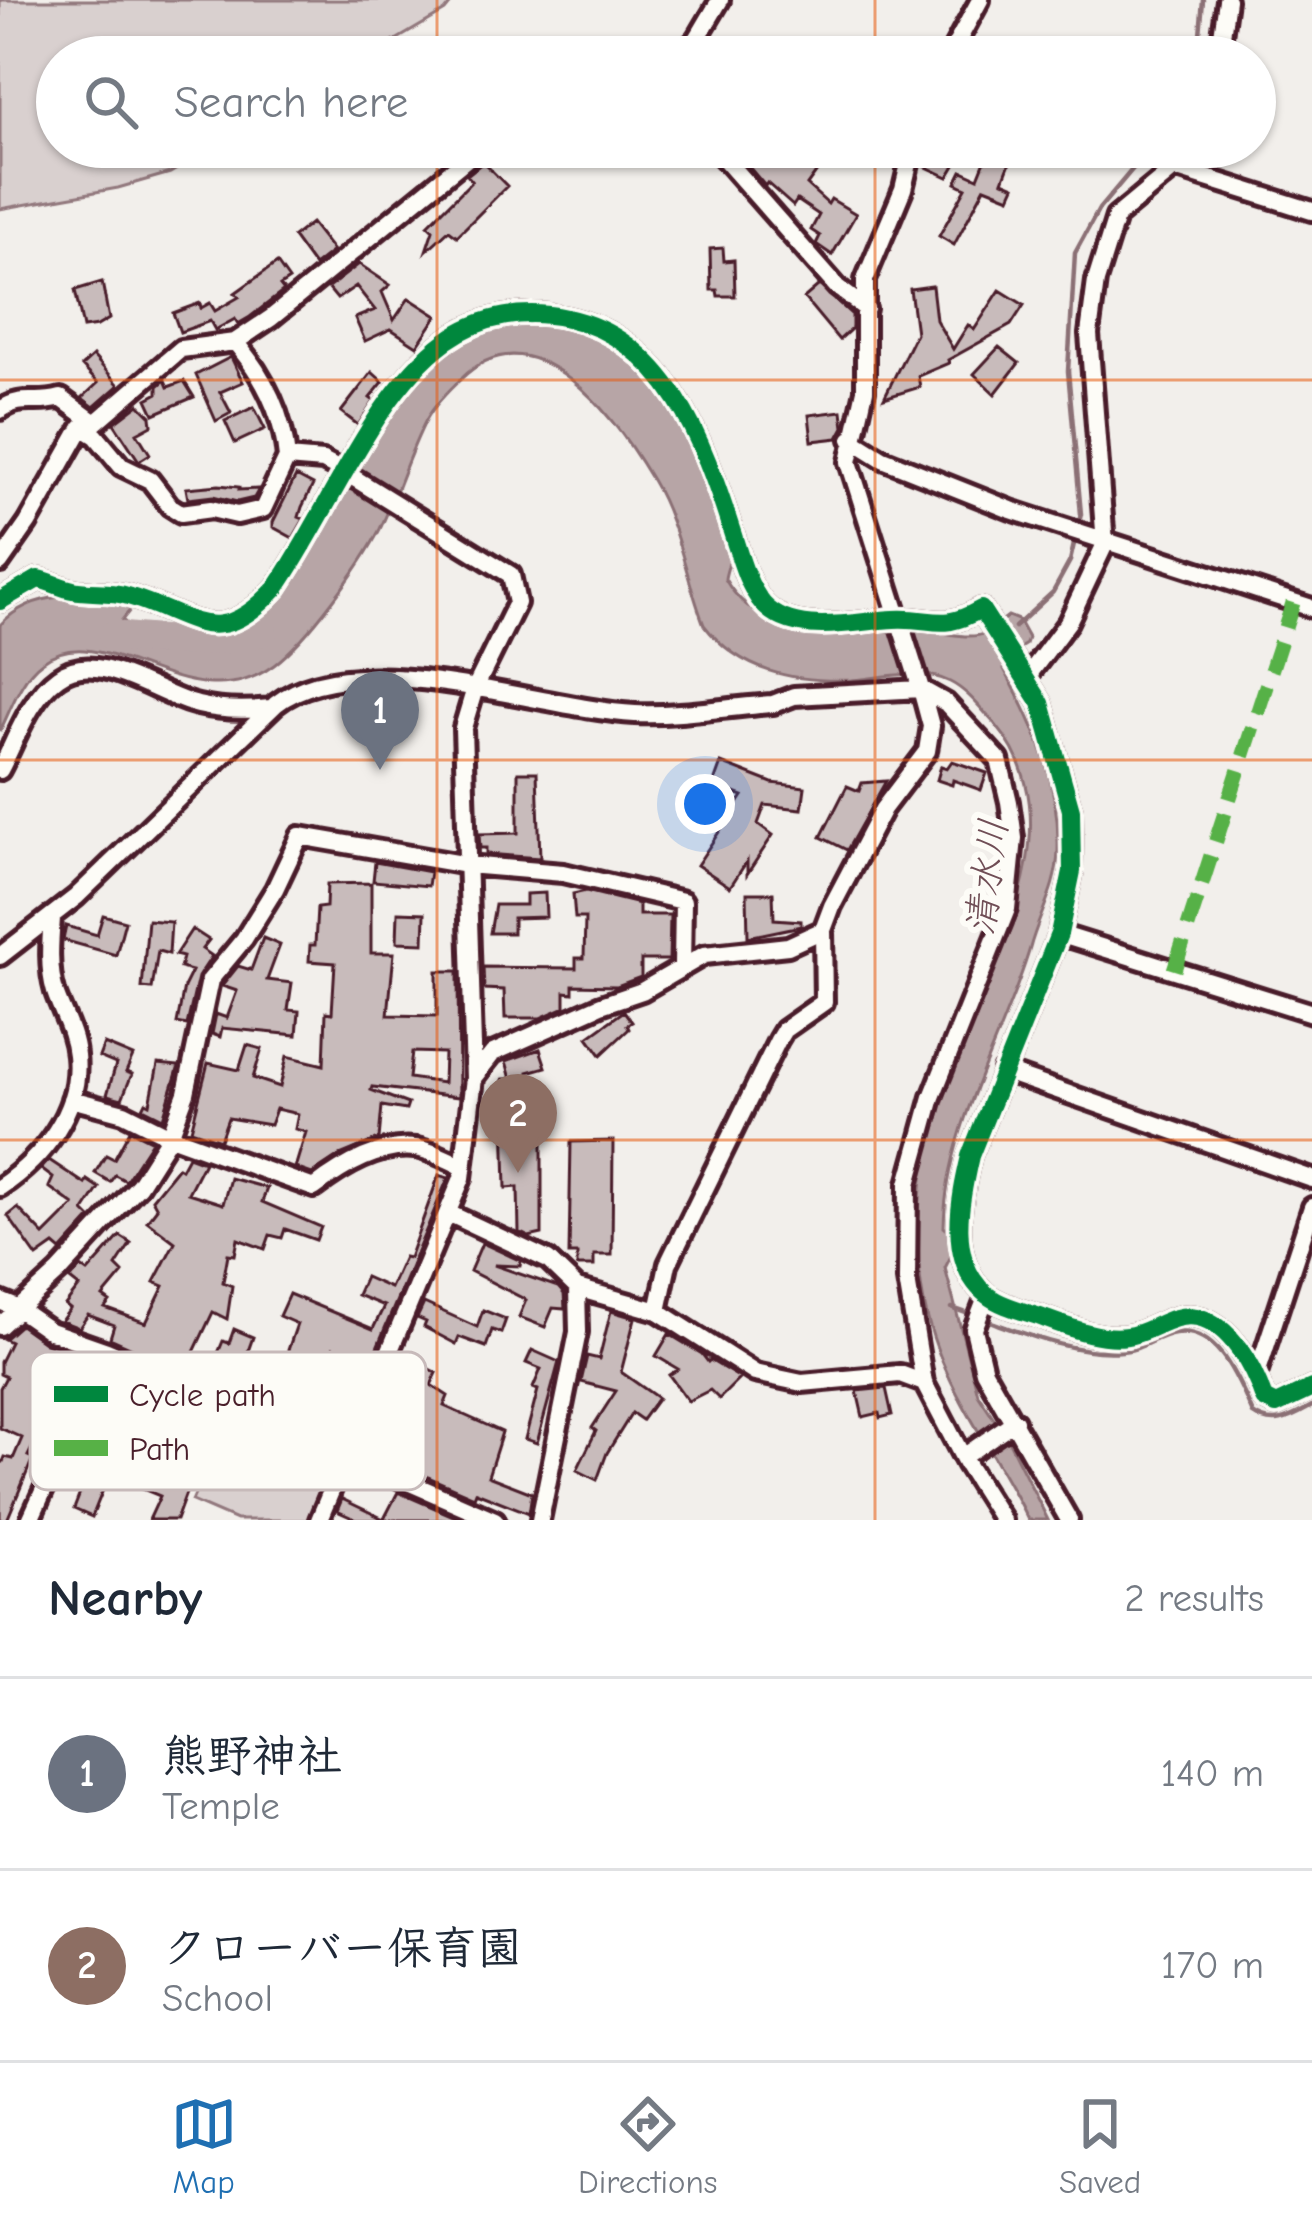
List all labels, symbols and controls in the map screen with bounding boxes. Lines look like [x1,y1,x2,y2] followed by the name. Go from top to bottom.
[36,36,1276,168] search box
[78,69,144,135] icon: search
[174,76,408,128] text: Search here
[341,671,419,770] pin: 1
[675,774,735,834] your location
[958,816,1017,938] water label: 清水川
[479,1074,557,1173] pin: 2
[30,1352,426,1490] legend
[129,1376,276,1414] text: Cycle path
[129,1430,190,1468] text: Path
[48,1569,202,1628] text: Nearby
[1124,1576,1264,1621] text: 2 results
[162,1730,342,1782] text: 熊野神社
[79,1751,95,1796] text: 1
[1161,1751,1264,1796] text: 140 m
[162,1784,280,1829] text: Temple
[162,1922,522,1974] text: クローバー保育園
[77,1943,97,1988] text: 2
[1161,1943,1264,1988] text: 170 m
[162,1976,273,2021] text: School
[171,2091,237,2201] tab: Map
[578,2091,718,2201] tab: Directions
[1059,2091,1141,2201] tab: Saved

